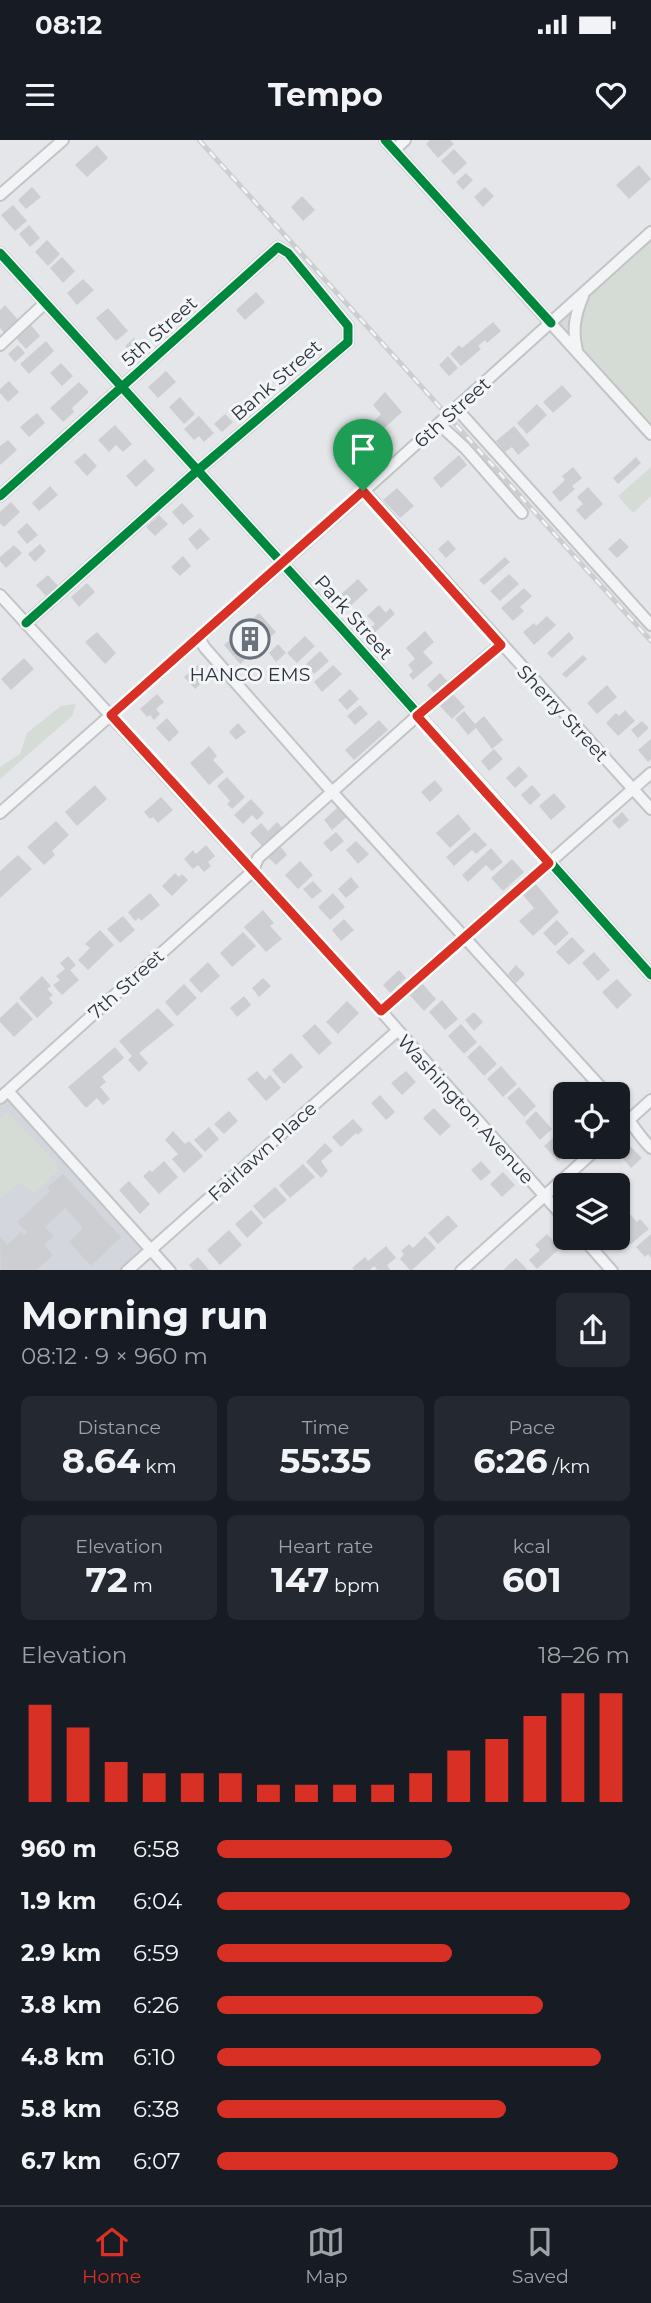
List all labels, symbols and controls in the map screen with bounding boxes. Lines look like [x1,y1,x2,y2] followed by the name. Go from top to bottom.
[35,9,102,41] text: 08:12
[268,75,383,114] text: Tempo
[21,76,59,114] icon: menu
[592,76,630,114] icon: heart
[117,291,202,371] street label: 5th Street
[226,335,326,426] street label: Bank Street
[410,372,495,453] street label: 6th Street
[333,419,393,491] pin
[344,430,382,468] icon: arrive
[310,570,398,665] street label: Park Street
[229,618,271,660] building icon: HANCO EMS
[512,660,613,767] street label: Sherry Street
[190,663,310,686] place label: HANCO EMS
[84,944,169,1024] street label: 7th Street
[392,1030,539,1189] street label: Washington Avenue
[553,1082,630,1250] map controls
[553,1082,630,1159] button: locate
[203,1097,321,1206] street label: Fairlawn Place
[553,1173,630,1250] button: layers
[21,1292,269,1339] text: Morning run
[556,1293,630,1367] button: share
[21,1342,208,1370] text: 08:12 · 9 × 960 m
[77,1416,161,1439] text: Distance
[302,1416,349,1439] text: Time
[509,1416,555,1439] text: Pace
[62,1439,140,1482] text: 8.64
[280,1439,371,1482] text: 55:35
[473,1439,548,1482] text: 6:26
[140,1455,177,1478] text: km
[548,1455,590,1478] text: /km
[75,1535,163,1558] text: Elevation
[278,1535,373,1558] text: Heart rate
[513,1535,551,1558] text: kcal
[85,1558,128,1601] text: 72
[271,1558,329,1601] text: 147
[502,1558,562,1601] text: 601
[128,1574,153,1597] text: m
[329,1574,380,1597] text: bpm
[21,1641,127,1669] text: Elevation
[538,1641,630,1669] text: 18–26 m
[21,1835,97,1863] text: 960 m
[133,1835,180,1863] text: 6:58
[21,1887,96,1915] text: 1.9 km
[133,1887,182,1915] text: 6:04
[21,1939,101,1967] text: 2.9 km
[133,1939,179,1967] text: 6:59
[21,1991,102,2019] text: 3.8 km
[133,1991,179,2019] text: 6:26
[21,2043,104,2071] text: 4.8 km
[133,2043,175,2071] text: 6:10
[21,2095,102,2123] text: 5.8 km
[133,2095,180,2123] text: 6:38
[21,2147,101,2175] text: 6.7 km
[133,2147,180,2175] text: 6:07
[82,2223,141,2288] tab: Home
[305,2223,348,2288] tab: Map
[512,2223,569,2288] tab: Saved

